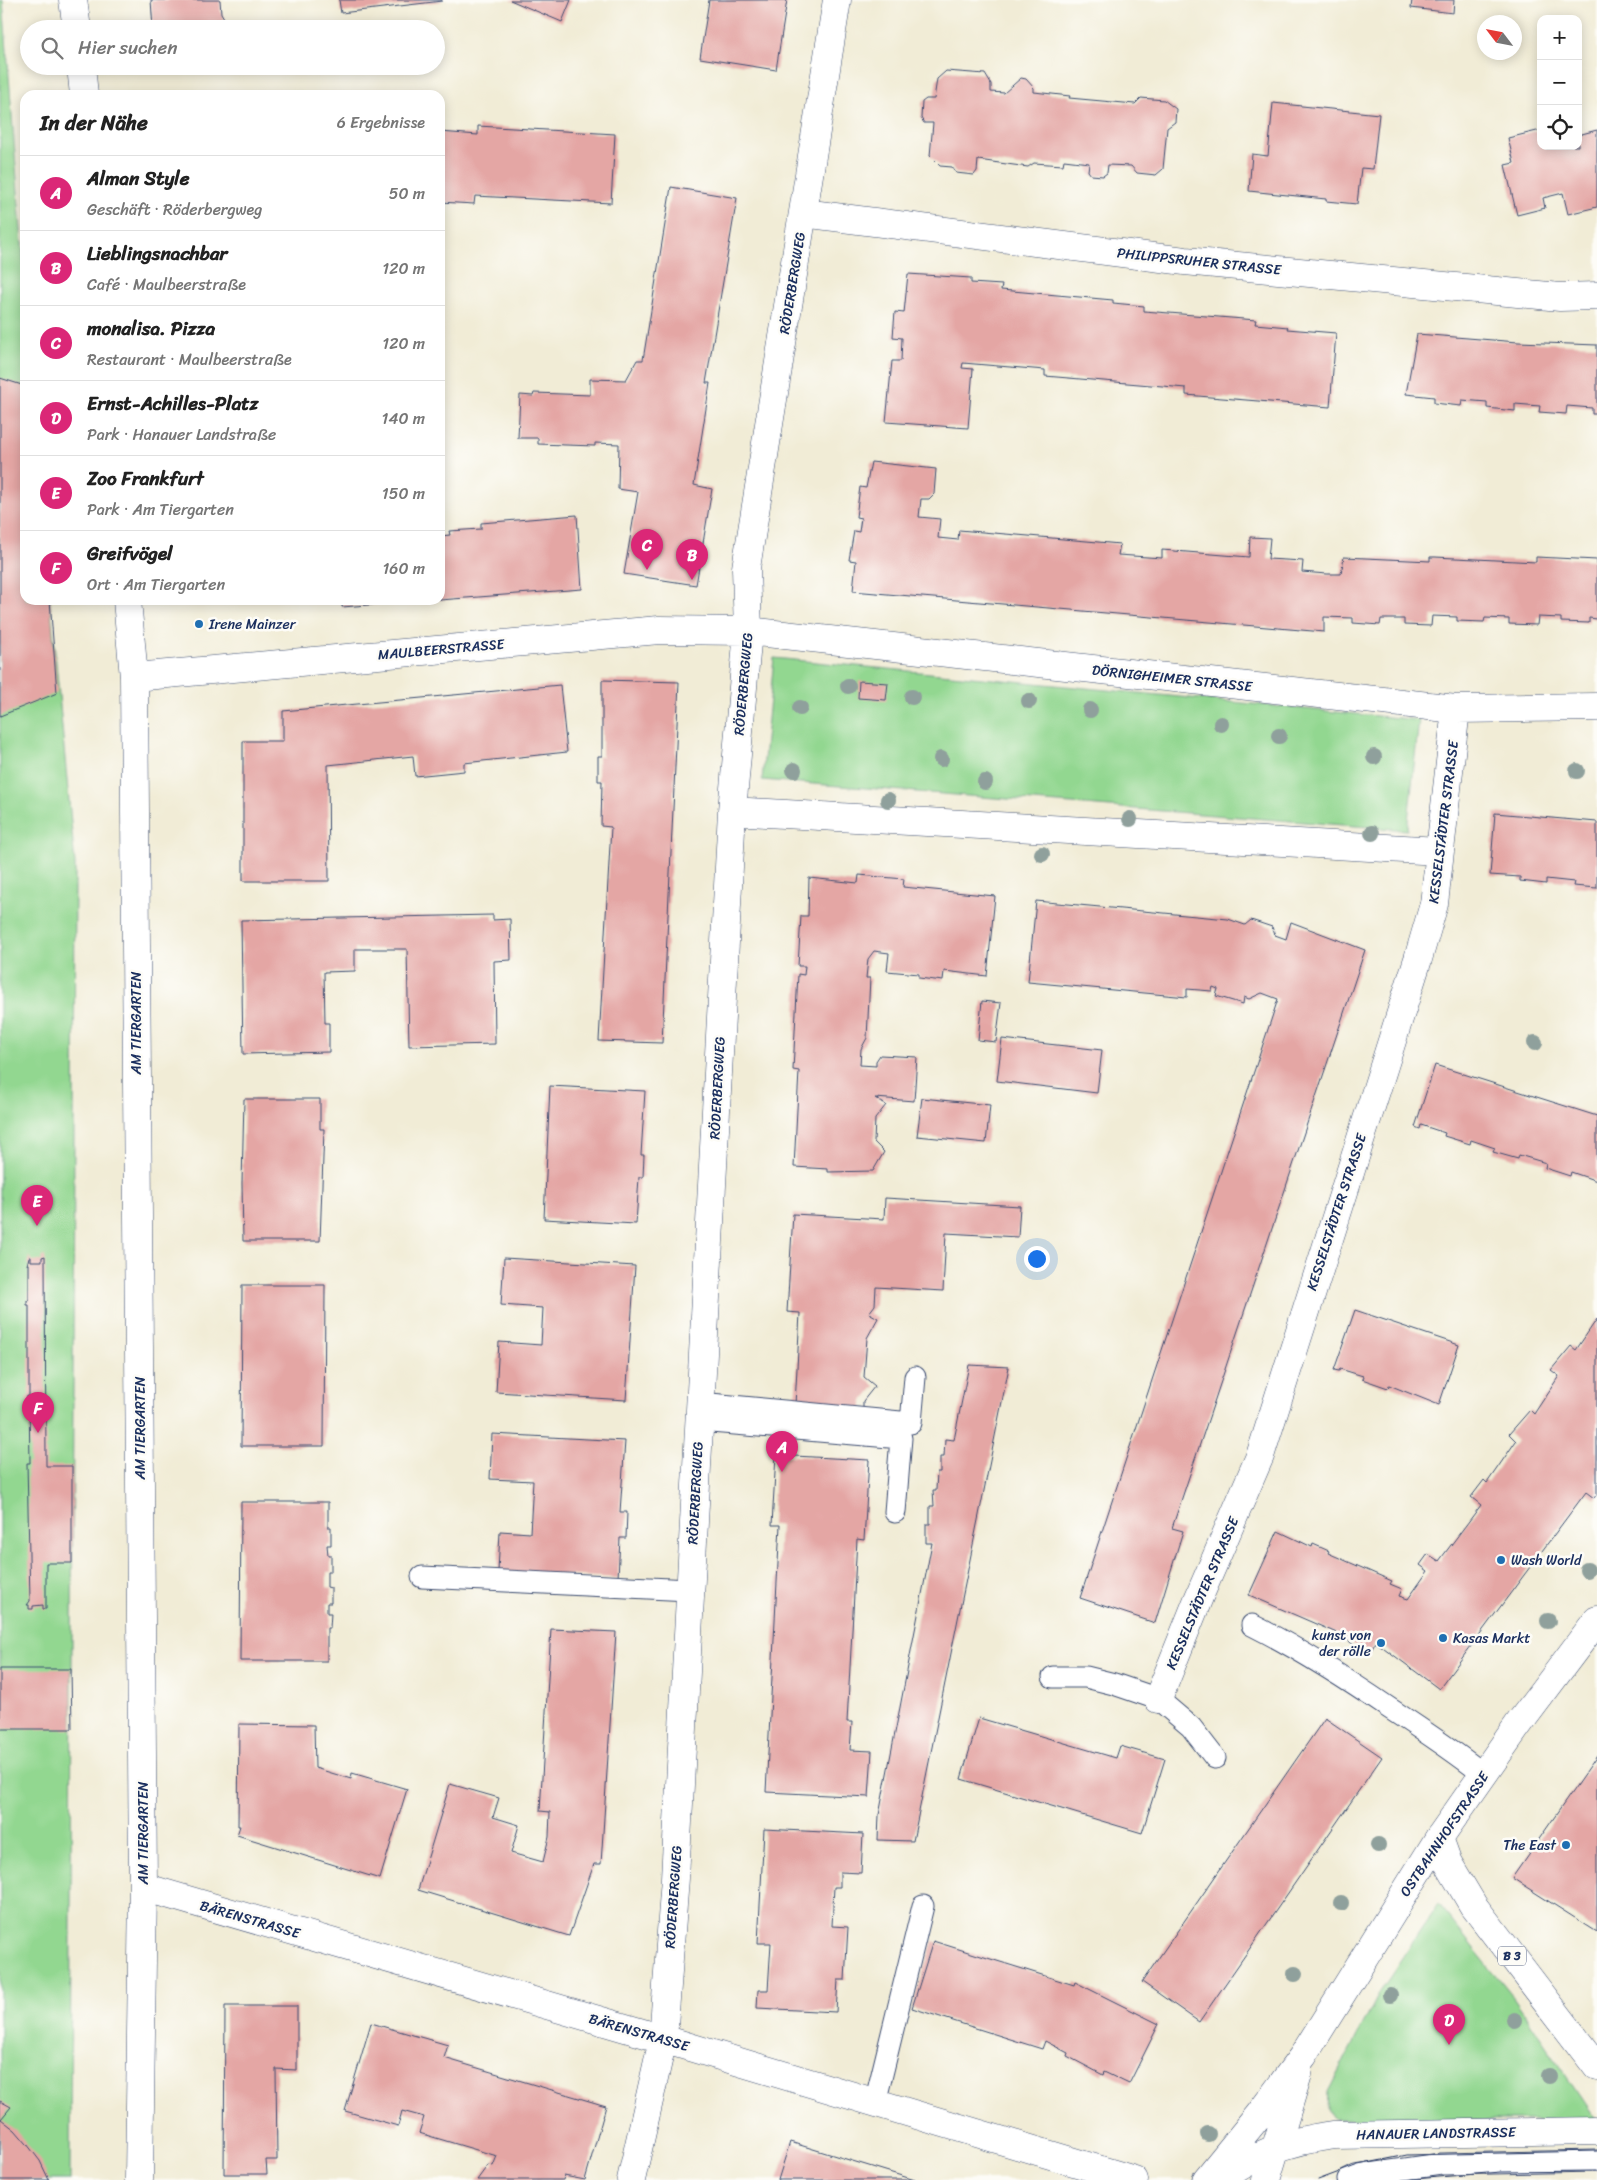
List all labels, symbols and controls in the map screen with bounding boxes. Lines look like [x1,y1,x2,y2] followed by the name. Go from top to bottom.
[1477,15,1522,60] north arrow
[1537,15,1582,150] map controls
[1537,15,1582,60] button: +
[20,20,445,75] search box
[78,31,178,64] text: Hier suchen
[38,34,66,62] icon: search
[1537,60,1582,105] button: −
[40,104,148,142] text: In der Nähe
[1537,105,1582,150] button: locate
[337,108,425,137] text: 6 Ergebnisse
[87,162,190,195] text: Alman Style
[51,179,61,208] text: A
[389,179,425,208] text: 50 m
[87,195,262,224] text: Geschäft · Röderbergweg
[772,230,813,336] street label: RÖDERBERGWEG
[87,237,227,270] text: Lieblingsnachbar
[1116,240,1284,283] street label: PHILIPPSRUHER STRASSE
[51,254,61,283] text: B
[382,254,425,283] text: 120 m
[87,270,246,299] text: Café · Maulbeerstraße
[87,312,215,345] text: monalisa. Pizza
[51,329,61,358] text: C
[382,329,425,358] text: 120 m
[87,345,292,374] text: Restaurant · Maulbeerstraße
[87,387,259,420] text: Ernst-Achilles-Platz
[51,404,61,433] text: D
[382,404,425,433] text: 140 m
[87,420,276,449] text: Park · Hanauer Landstraße
[87,462,204,495] text: Zoo Frankfurt
[52,479,60,508] text: E
[382,479,425,508] text: 150 m
[87,495,234,524] text: Park · Am Tiergarten
[631,529,663,570] pin: C
[87,537,173,570] text: Greifvögel
[676,539,708,580] pin: B
[52,554,60,583] text: F
[382,554,425,583] text: 160 m
[87,570,225,599] text: Ort · Am Tiergarten
[208,612,297,637] place label: Irene Mainzer
[193,618,205,630] marker: Irene Mainzer
[377,631,506,667] street label: MAULBEERSTRASSE
[727,631,760,737] street label: RÖDERBERGWEG
[1091,658,1254,699] street label: DÖRNIGHEIMER STRASSE
[1421,738,1466,905] street label: KESSELSTÄDTER STRASSE
[124,971,149,1075] street label: AM TIERGARTEN
[702,1036,733,1140] street label: RÖDERBERGWEG
[1299,1129,1374,1294] street label: KESSELSTÄDTER STRASSE
[21,1185,53,1226] pin: E
[1024,1246,1050,1272] your location
[128,1376,153,1480] street label: AM TIERGARTEN
[22,1392,54,1433] pin: F
[766,1431,798,1472] pin: A
[680,1441,711,1545] street label: RÖDERBERGWEG
[1159,1512,1246,1674] street label: KESSELSTÄDTER STRASSE
[1511,1548,1583,1573] place label: Wash World
[1495,1554,1507,1566] marker: Wash World
[1312,1623,1371,1664] place label: kunst von der rölle
[1453,1626,1530,1651] place label: Kasas Markt
[1437,1632,1449,1644] marker: Kasas Markt
[1375,1637,1387,1649] marker: kunst von der rölle
[1393,1766,1496,1902] street label: OSTBAHNHOFSTRASSE
[131,1781,156,1885] street label: AM TIERGARTEN
[1503,1833,1557,1858] place label: The East
[1560,1839,1572,1851] marker: The East
[657,1844,690,1949] street label: RÖDERBERGWEG
[197,1893,304,1946] street label: BÄRENSTRASSE
[1498,1946,1526,1965] road number: B 3
[1433,2004,1465,2045] pin: D
[586,2006,693,2059] street label: BÄRENSTRASSE
[1356,2120,1517,2147] street label: HANAUER LANDSTRASSE

